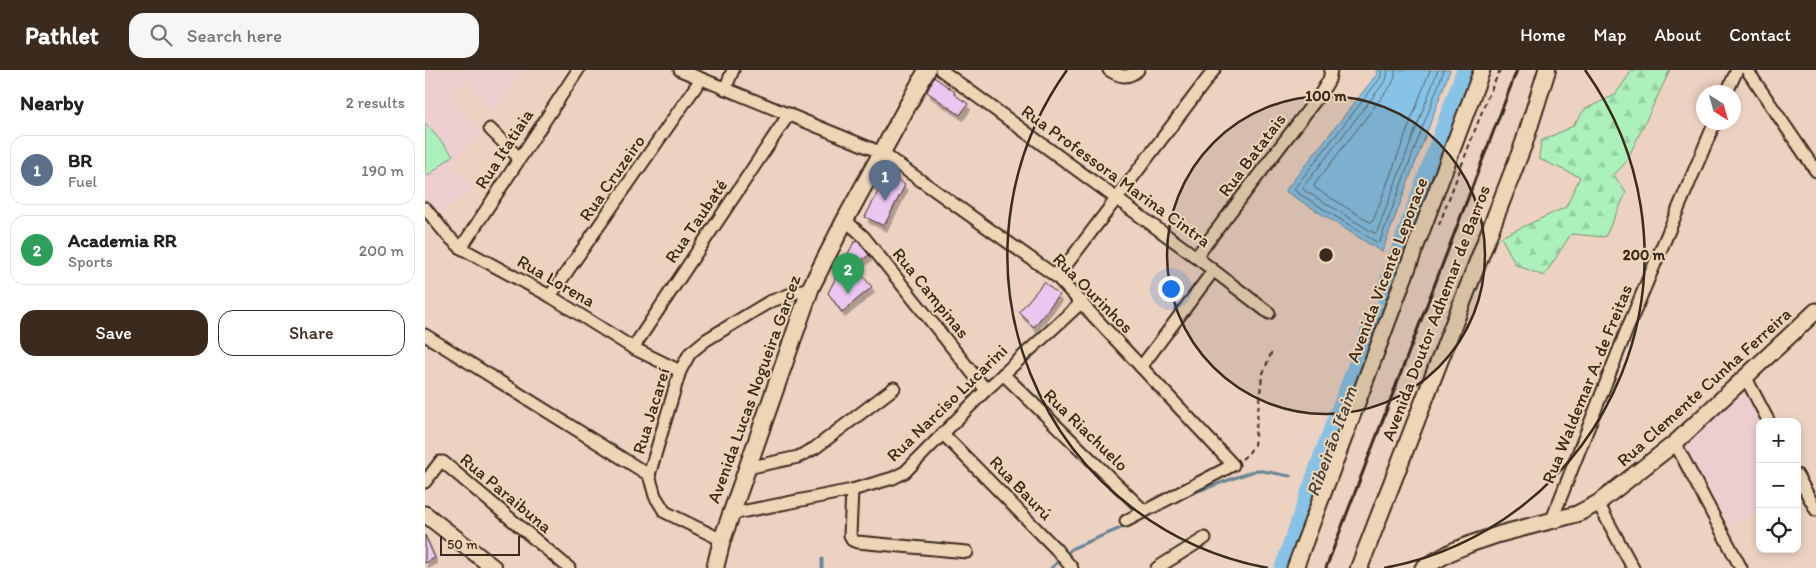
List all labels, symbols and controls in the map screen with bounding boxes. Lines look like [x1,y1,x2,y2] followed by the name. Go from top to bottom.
[129,13,479,58] search box
[25,21,99,50] text: Pathlet
[147,21,175,49] icon: search
[187,24,282,47] text: Search here
[1520,24,1566,46] text: Home
[1594,24,1627,46] text: Map
[1655,24,1701,46] text: About
[1729,24,1791,46] text: Contact
[1696,85,1741,130] north arrow
[1305,87,1347,105] text: 100 m
[20,90,84,115] text: Nearby
[345,93,405,112] text: 2 results
[1017,100,1215,252] street label: Rua Professora Marina Cintra
[470,104,538,193] street label: Rua Itatiaia
[1213,109,1291,201] street label: Rua Batatais
[574,131,650,225] street label: Rua Cruzeiro
[68,149,92,172] text: BR
[869,160,901,201] pin: 1
[33,161,41,180] text: 1
[361,161,404,180] text: 190 m
[68,172,97,191] text: Fuel
[1342,174,1432,366] street label: Avenida Vicente Leporace
[660,175,732,267] street label: Rua Taubaté
[1377,182,1495,444] street label: Avenida Doutor Adhemar de Barros
[68,229,176,252] text: Academia RR
[33,241,41,260] text: 2
[359,241,404,260] text: 200 m
[888,243,974,343] street label: Rua Campinas
[1317,246,1335,264] centre of rings
[1623,246,1666,264] text: 200 m
[1048,248,1138,338] street label: Rua Ourinhos
[513,250,599,312] street label: Rua Lorena
[68,252,113,271] text: Sports
[832,253,864,294] pin: 2
[702,271,806,506] street label: Avenida Lucas Nogueira Garcez
[1158,276,1184,302] your location
[1537,281,1637,487] street label: Rua Waldemar A. de Freitas
[1612,303,1796,471] street label: Rua Clemente Cunha Ferreira
[20,310,208,356] button: Save
[218,310,405,356] button: Share
[882,340,1012,466] street label: Rua Narciso Lucarini
[627,365,675,457] street label: Rua Jacareí
[1301,383,1362,499] water label: Ribeirão Itaim
[1039,384,1133,476] street label: Rua Riachuelo
[1756,418,1801,553] map controls
[1756,418,1801,463] button: +
[455,448,557,538] street label: Rua Paraibuna
[985,451,1057,525] street label: Rua Baurú
[1756,463,1801,508] button: −
[1756,508,1801,553] button: locate
[440,533,520,556] scale bar
[447,536,478,553] text: 50 m

